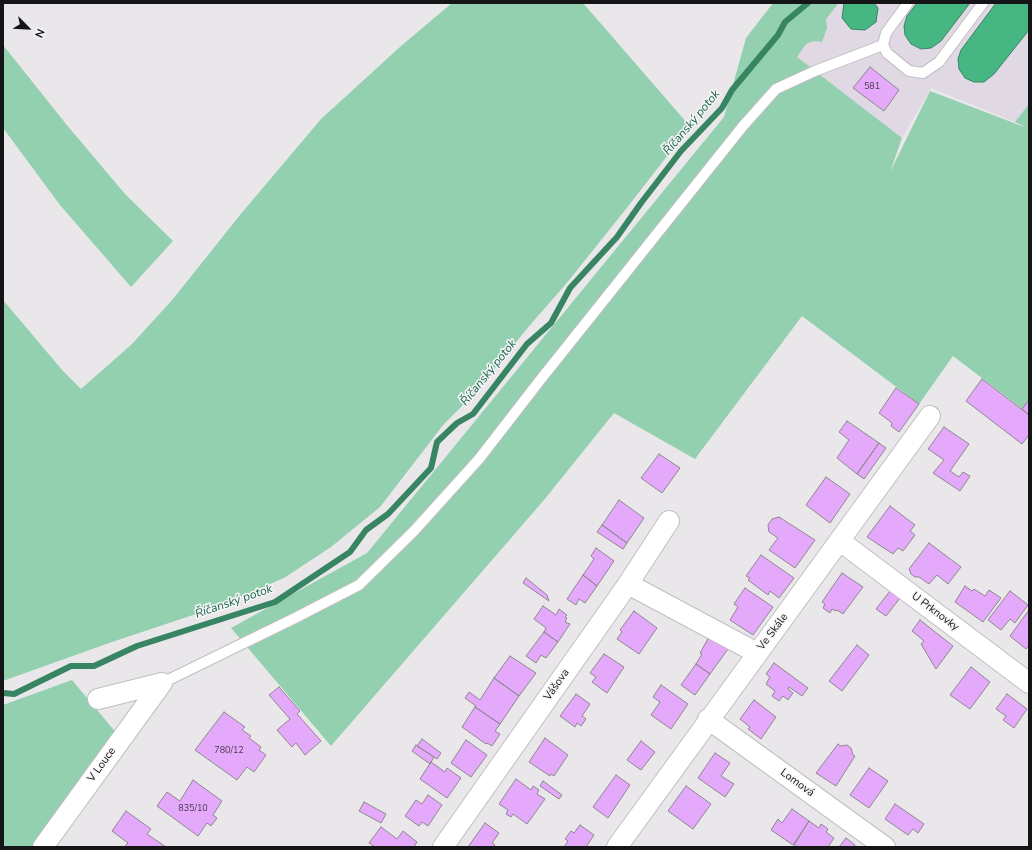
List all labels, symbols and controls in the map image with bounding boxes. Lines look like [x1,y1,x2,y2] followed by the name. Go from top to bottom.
[8,8,48,48] north arrow
[31,26,48,40] text: N
[864,82,880,92] house number: 581
[661,87,723,159] water label: Říčanský potok
[458,337,520,409] water label: Říčanský potok
[193,582,275,622] water label: Říčanský potok
[909,590,961,634] street label: U Prknovky
[755,611,791,653] street label: Ve Skále
[541,667,573,703] street label: Vášova
[85,745,119,785] street label: V Louce
[214,746,244,756] house number: 780/12
[777,766,817,800] street label: Lomová
[178,804,208,814] house number: 835/10

